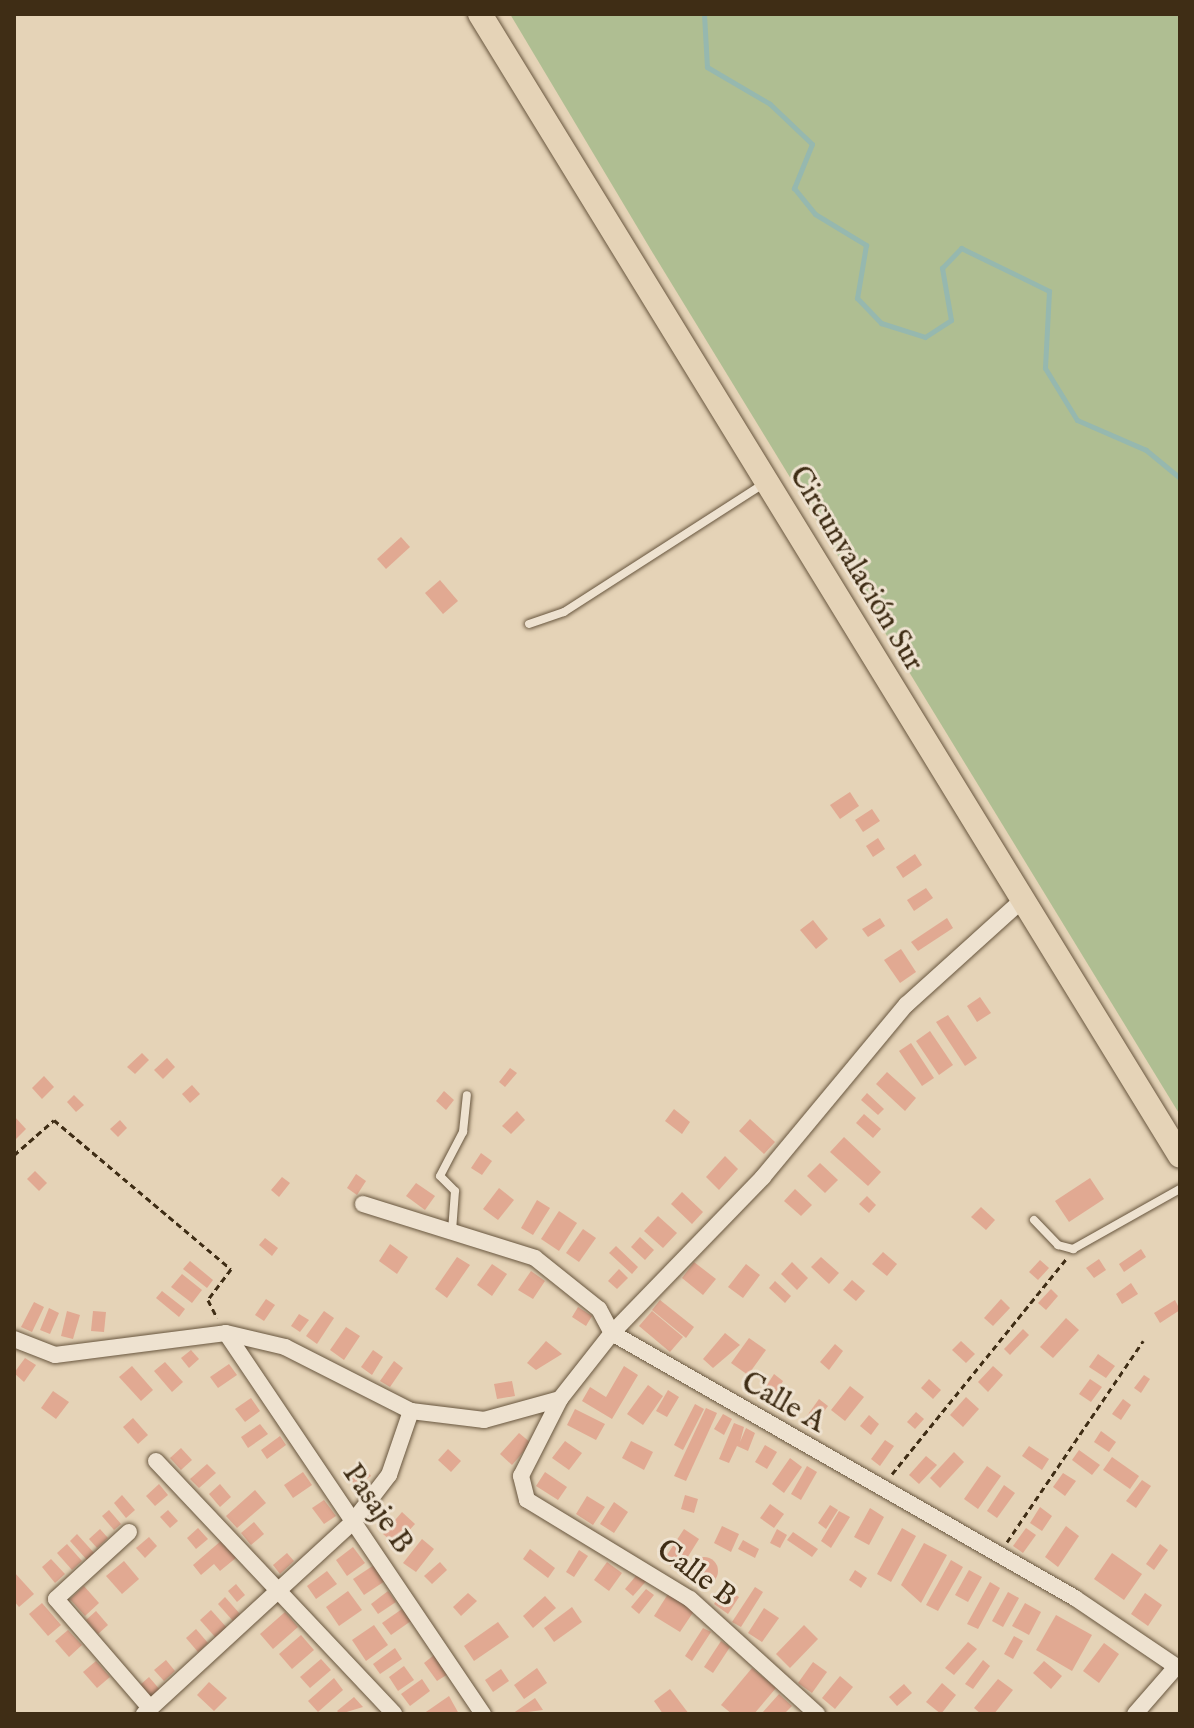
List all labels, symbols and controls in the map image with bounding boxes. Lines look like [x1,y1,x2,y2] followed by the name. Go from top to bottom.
[781,460,931,678] street label: Circunvalación Sur
[734,1365,832,1441] street label: Calle A
[334,1457,420,1561] street label: Pasaje B
[649,1532,743,1616] street label: Calle B

